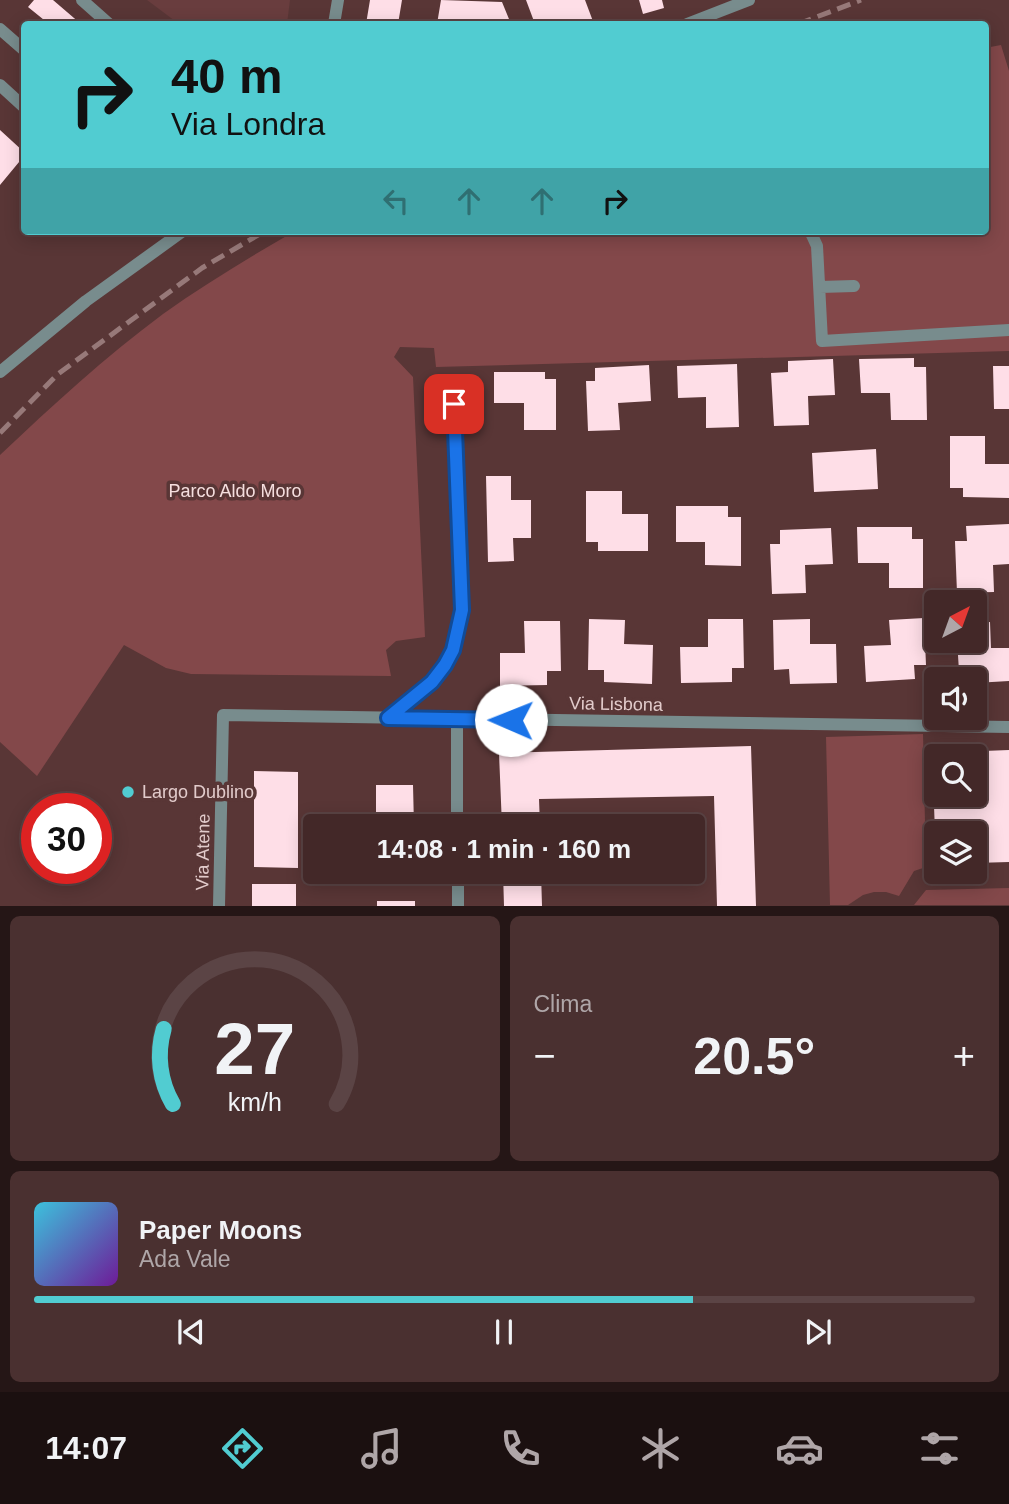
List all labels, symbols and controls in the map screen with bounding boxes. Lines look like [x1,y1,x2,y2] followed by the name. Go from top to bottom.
[56,49,147,140] icon: right
[171,49,283,103] text: 40 m
[171,106,325,142] text: Via Londra
[377,182,415,220] icon: left
[450,182,488,220] icon: ahead
[523,182,561,220] icon: ahead
[596,182,634,220] icon: right
[424,374,484,434] pin
[435,385,473,423] icon: arrive
[168,481,302,501] park label: Parco Aldo Moro
[924,590,987,653] north arrow
[924,590,987,884] map controls
[924,667,987,730] button: sound
[474,683,548,757] position arrow
[569,693,664,715] street label: Via Lisbona
[924,744,987,807] button: search
[142,782,254,802] place label: Largo Dublino
[120,784,136,800] marker: Largo Dublino
[21,793,112,884] speed limit sign: 30
[192,813,214,891] street label: Via Atene
[924,821,987,884] button: layers
[377,834,631,864] text: 14:08 · 1 min · 160 m
[534,991,592,1017] text: Clima
[214,1009,295,1090] text: 27
[693,1027,815,1085] text: 20.5°
[534,1035,556,1077] text: −
[953,1035,975,1077] text: +
[228,1088,282,1116] text: km/h
[139,1215,302,1245] text: Paper Moons
[139,1246,231,1272] text: Ada Vale
[172,1313,210,1351] icon: previous
[485,1313,523,1351] icon: pause
[799,1313,837,1351] icon: next
[218,1424,267,1473] icon: directions
[357,1424,406,1473] icon: music
[496,1424,545,1473] icon: phone
[636,1424,685,1473] icon: climate
[775,1424,824,1473] icon: car
[915,1424,964,1473] icon: filters
[45,1430,127,1466] text: 14:07

